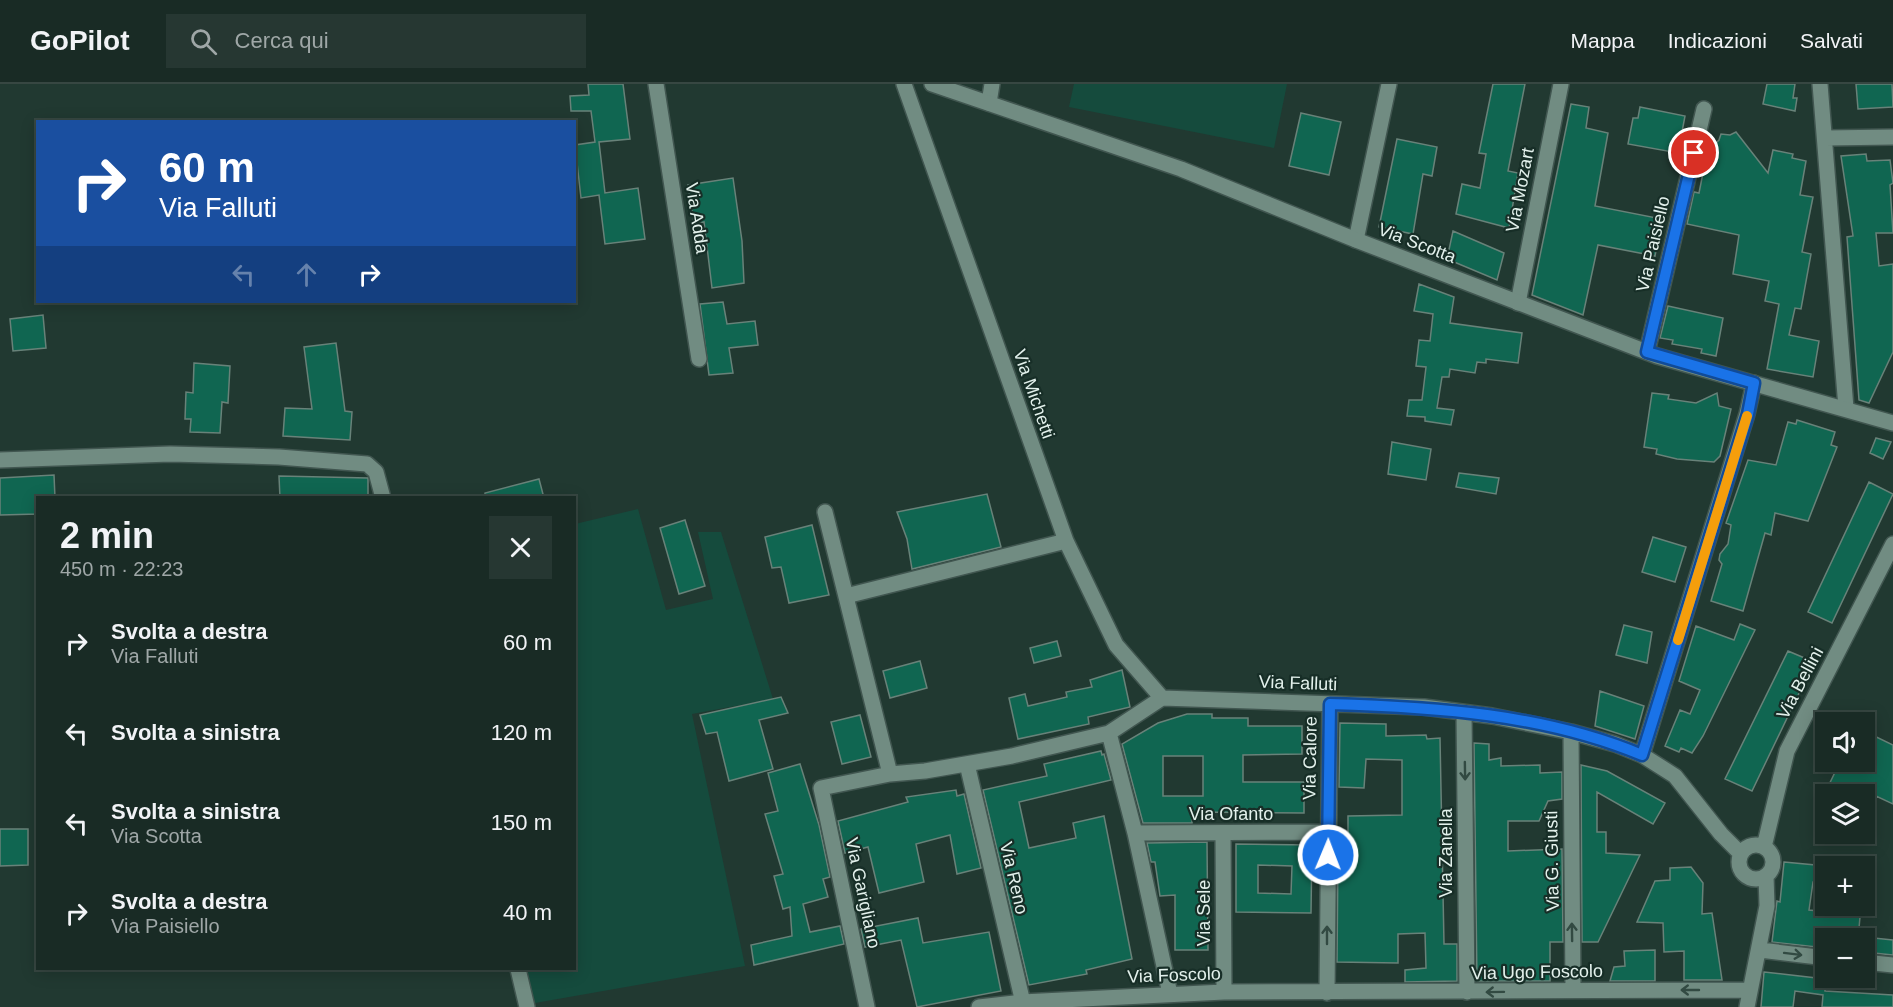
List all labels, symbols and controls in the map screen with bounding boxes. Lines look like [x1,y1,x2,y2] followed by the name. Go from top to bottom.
[166,14,586,68] search box
[30,25,130,56] text: GoPilot
[187,25,220,58] icon: search
[235,28,329,53] text: Cerca qui
[1571,29,1635,52] text: Mappa
[1668,29,1767,52] text: Indicazioni
[1800,29,1863,52] text: Salvati
[1668,127,1719,178] pin
[1677,136,1710,169] icon: arrive
[60,144,138,222] icon: right
[159,144,255,191] text: 60 m
[1502,146,1538,234] street label: Via Mozart
[682,181,713,256] street label: Via Adda
[159,193,277,223] text: Via Falluti
[1632,194,1674,294] street label: Via Paisiello
[1375,219,1460,267] street label: Via Scotta
[227,258,260,291] icon: left
[290,258,323,291] icon: ahead
[353,258,386,291] icon: right
[1009,347,1059,441] street label: Via Michetti
[60,515,154,556] text: 2 min
[489,516,552,579] button: close
[60,558,183,580] text: 450 m · 22:23
[111,619,268,644] text: Svolta a destra
[60,627,93,660] icon: right
[503,630,552,655] text: 60 m
[1773,644,1827,722] street label: Via Bellini
[111,645,198,667] text: Via Falluti
[1258,672,1338,694] street label: Via Falluti
[1815,712,1875,988] map controls
[1815,712,1875,772] button: sound
[1299,716,1321,800] street label: Via Calore
[60,717,93,750] icon: left
[111,720,280,745] text: Svolta a sinistra
[491,720,552,745] text: 120 m
[1459,761,1471,781] one-way arrow
[1815,784,1875,844] button: layers
[111,799,280,824] text: Svolta a sinistra
[1189,804,1273,824] street label: Via Ofanto
[60,807,93,840] icon: left
[1436,807,1456,898] street label: Via Zanella
[491,810,552,835] text: 150 m
[1541,810,1563,912] street label: Via G. Giusti
[1296,823,1360,887] position arrow
[111,825,202,847] text: Via Scotta
[841,836,885,950] street label: Via Garigliano
[996,840,1032,916] street label: Via Reno
[1815,856,1875,916] button: +
[1194,880,1214,946] street label: Via Sele
[111,889,268,914] text: Svolta a destra
[60,897,93,930] icon: right
[503,900,552,925] text: 40 m
[111,915,220,937] text: Via Paisiello
[1567,922,1578,942] one-way arrow
[1321,925,1333,945] one-way arrow
[1815,928,1875,988] button: −
[1782,949,1802,960] one-way arrow
[1471,961,1603,983] street label: Via Ugo Foscolo
[1127,963,1221,987] street label: Via Foscolo
[1680,984,1700,996] one-way arrow
[1485,986,1505,998] one-way arrow

